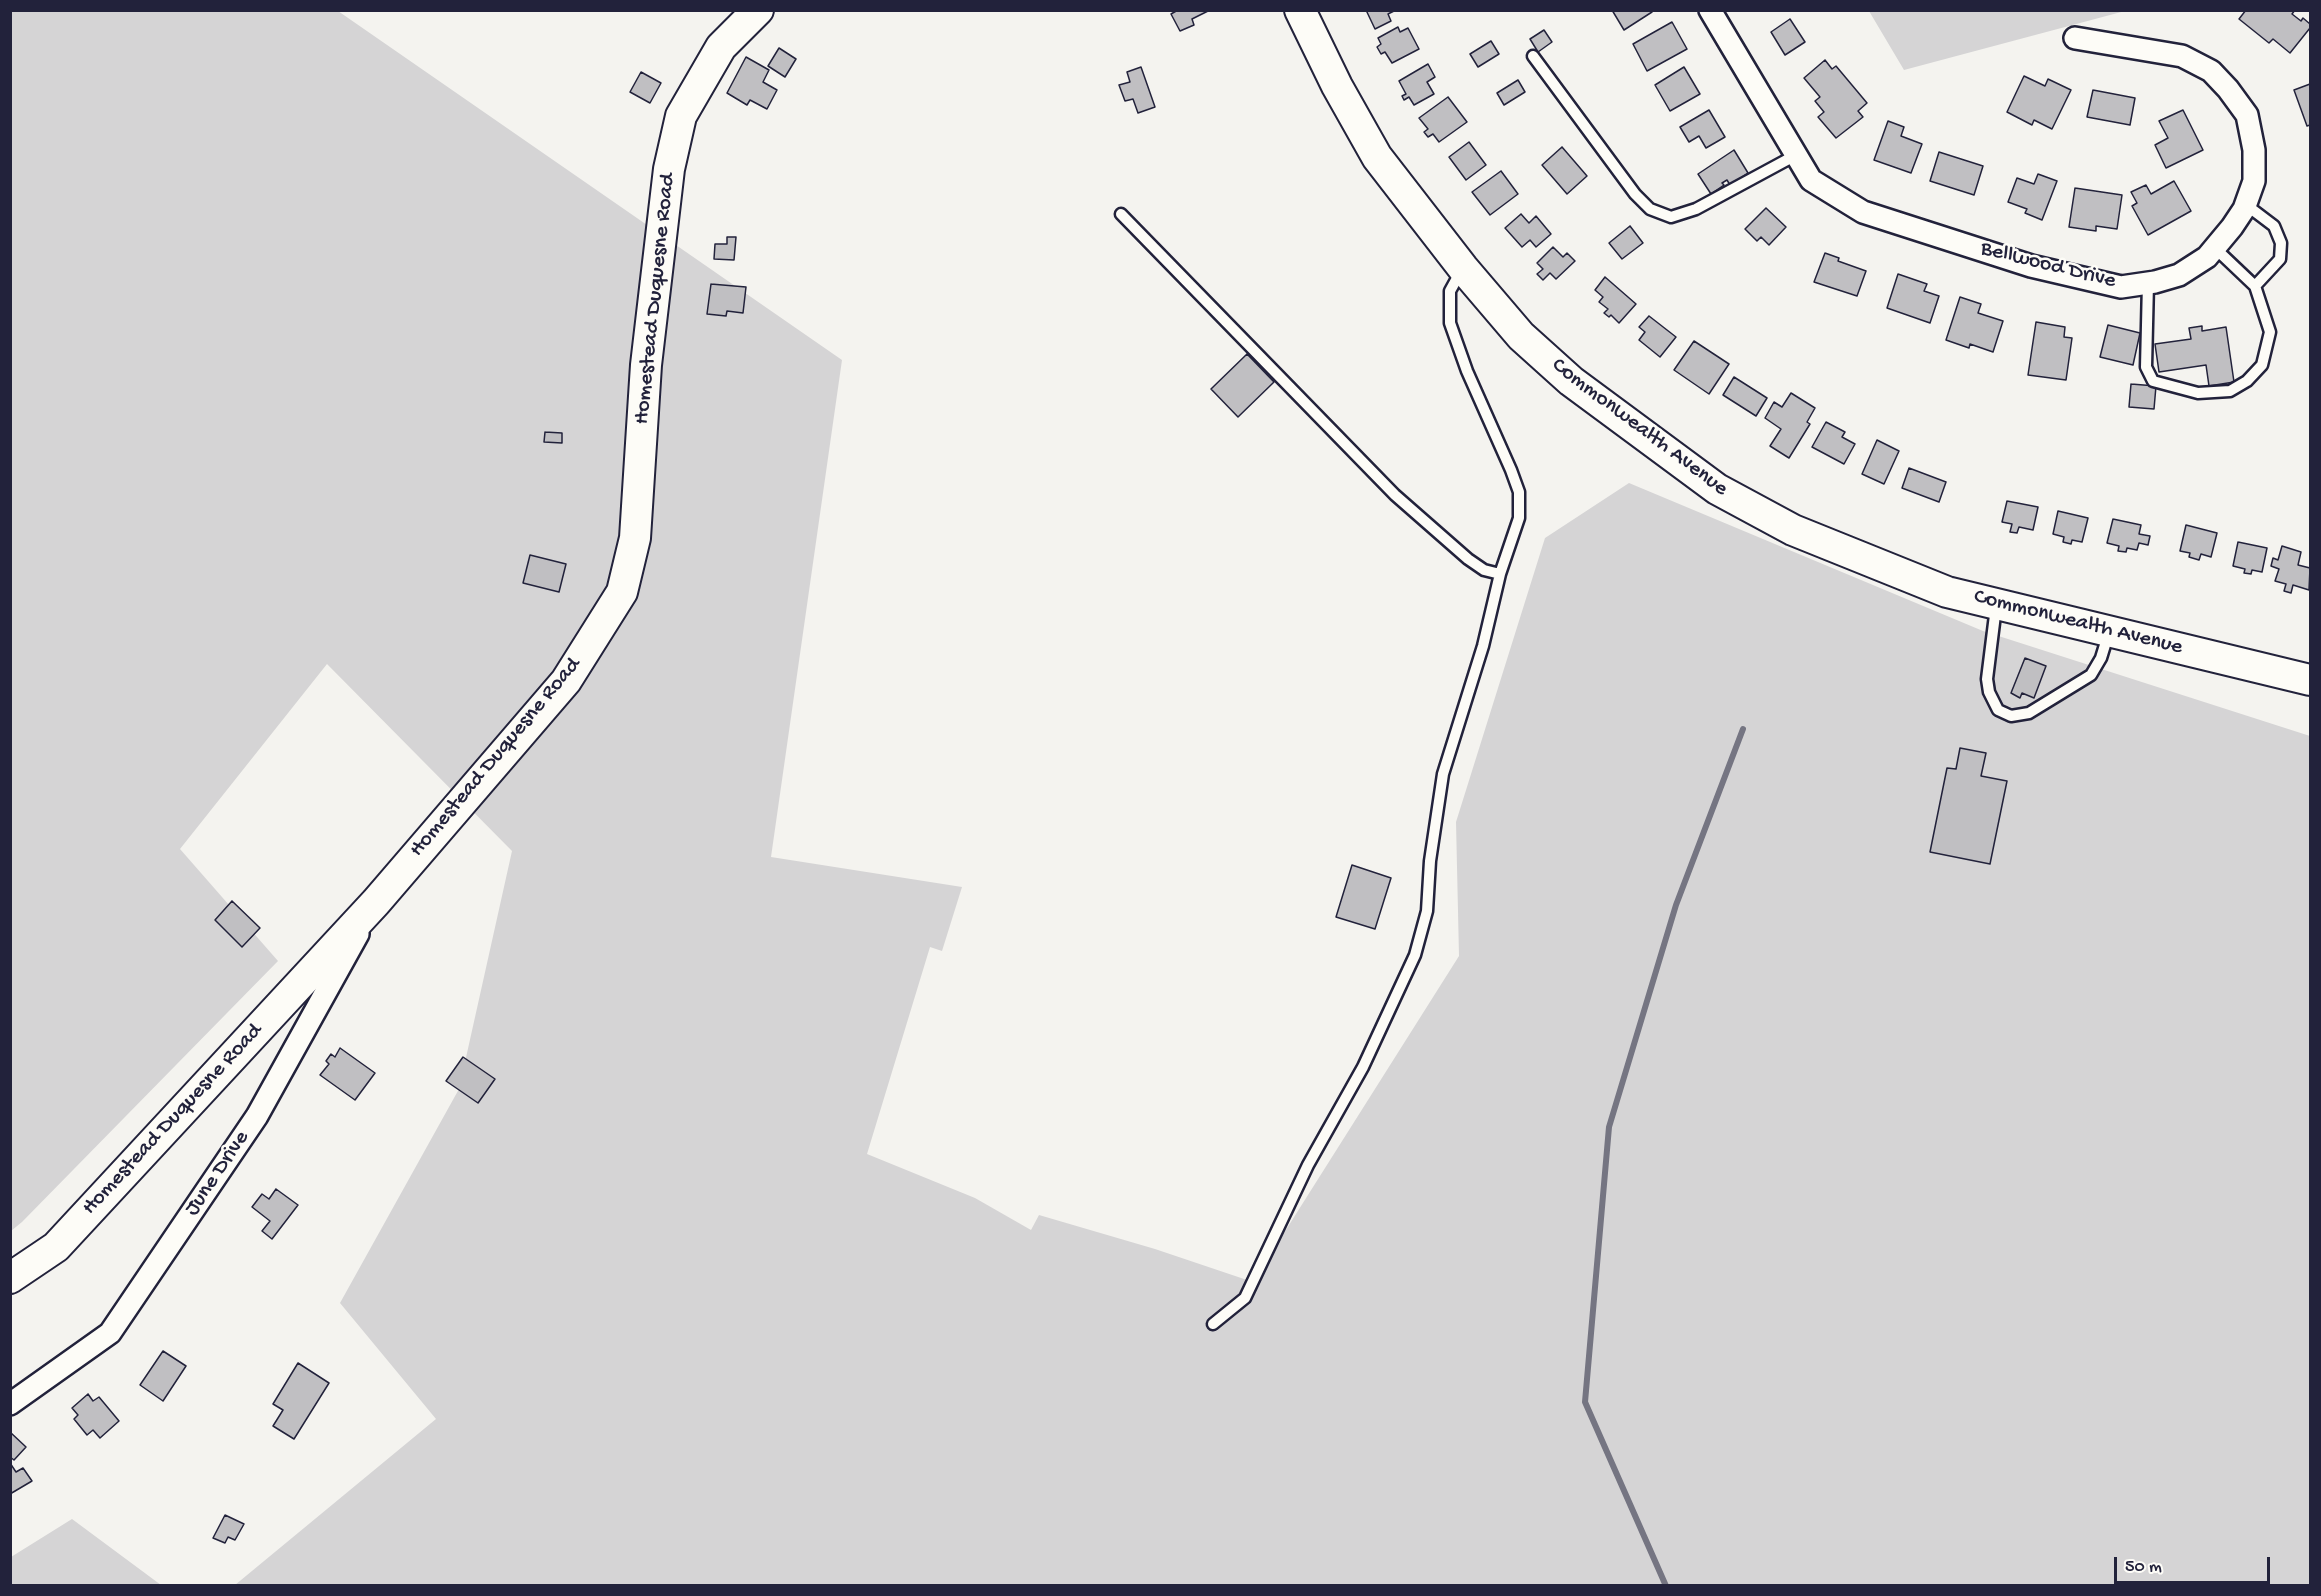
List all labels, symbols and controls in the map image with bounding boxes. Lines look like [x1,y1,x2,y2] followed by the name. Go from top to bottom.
[630,172,682,426] street label: Homestead Duquesne Road
[1978,236,2118,296] street label: Bellwood Drive
[1546,353,1732,503] street label: Commonwealth Avenue
[1971,584,2185,662] street label: Commonwealth Avenue
[405,653,587,863] street label: Homestead Duquesne Road
[77,1019,269,1221] street label: Homestead Duquesne Road
[180,1126,256,1222] street label: June Drive
[2117,1545,2273,1583] scale bar
[2125,1557,2162,1578] text: 50 m

